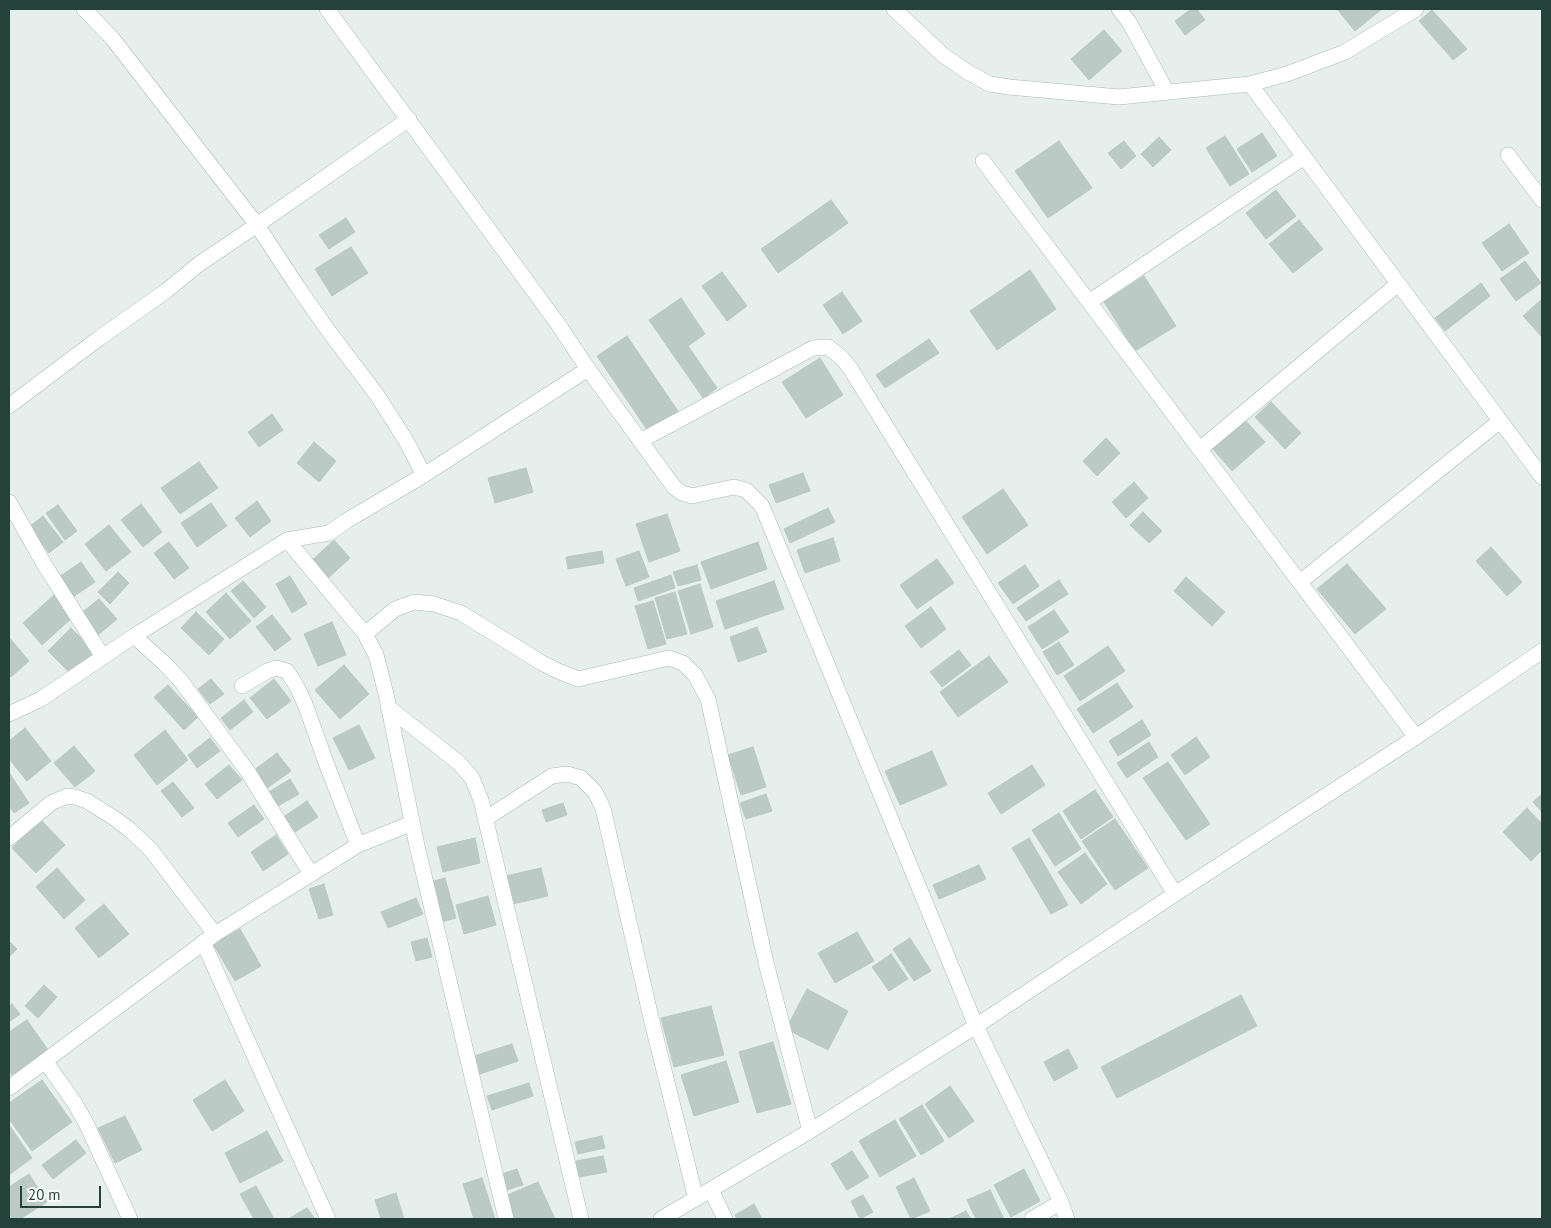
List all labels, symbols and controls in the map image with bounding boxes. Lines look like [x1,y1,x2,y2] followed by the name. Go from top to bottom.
[22,1176,104,1208] scale bar
[28,1185,61,1204] text: 20 m

